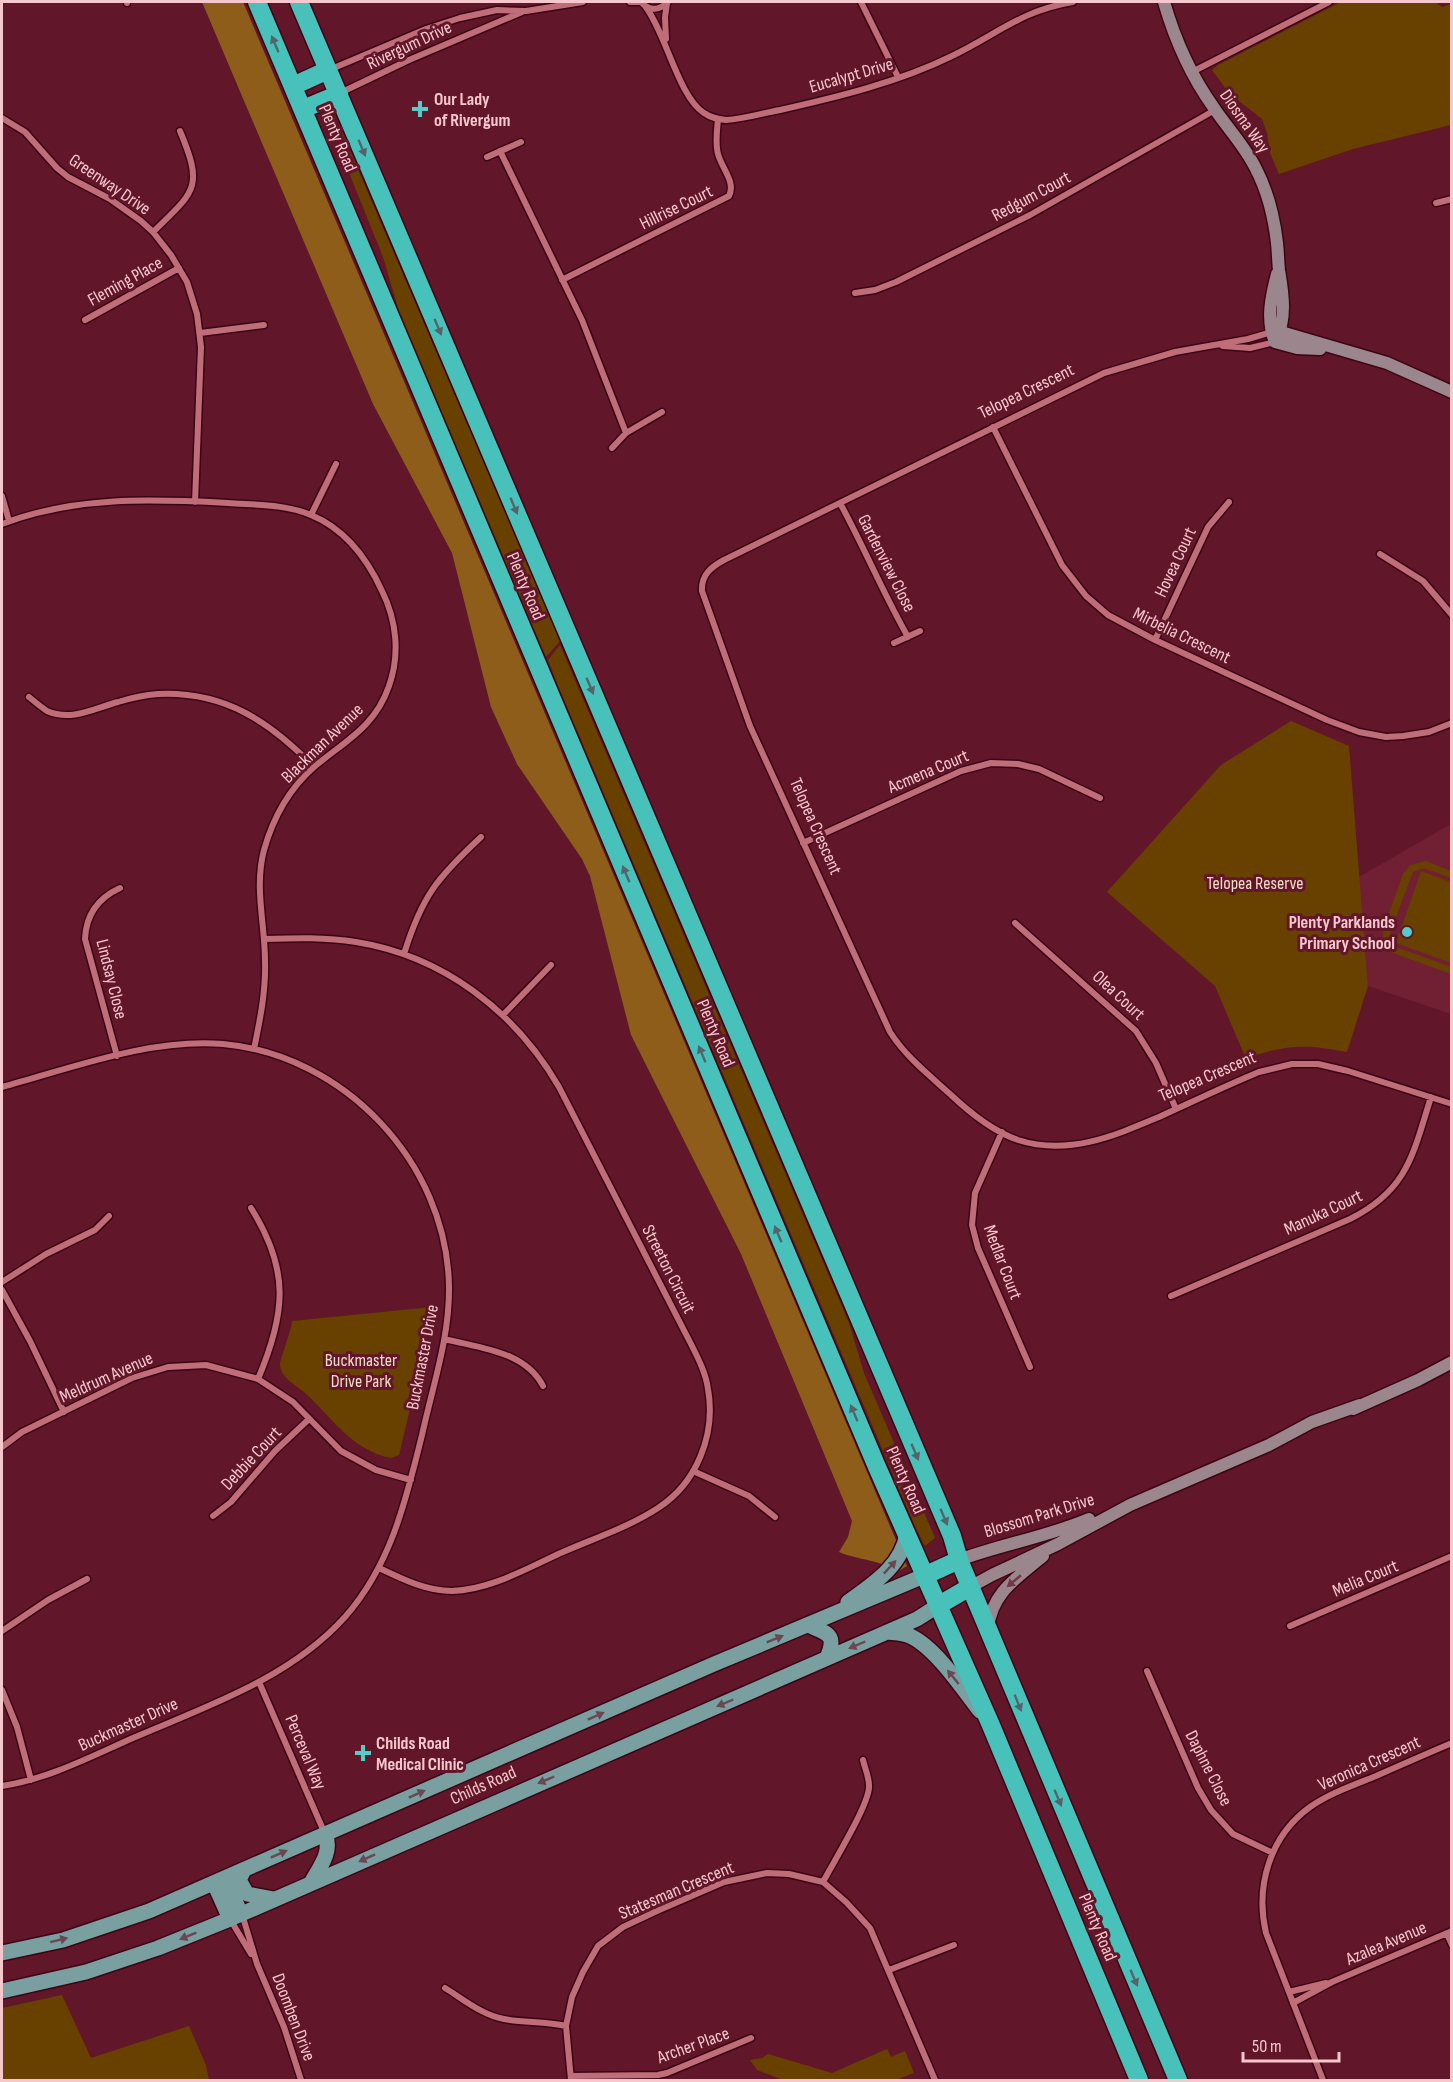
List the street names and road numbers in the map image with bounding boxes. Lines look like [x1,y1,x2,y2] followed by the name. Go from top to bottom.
[364,17,455,74] street label: Rivergum Drive
[807,53,896,97] street label: Eucalypt Drive
[1215,86,1274,157] street label: Diosma Way
[314,101,361,175] street label: Plenty Road
[65,149,155,219] street label: Greenway Drive
[988,167,1075,226] street label: Redgum Court
[636,181,717,234] street label: Hillrise Court
[84,252,166,311] street label: Fleming Place
[975,359,1078,424] street label: Telopea Crescent
[853,511,920,616] street label: Gardenview Close
[1150,523,1201,601] street label: Hovea Court
[502,549,549,623] street label: Plenty Road
[1130,603,1234,668] street label: Mirbelia Crescent
[277,699,368,788] street label: Blackman Avenue
[884,745,972,798] street label: Acmena Court
[785,775,846,878] street label: Telopea Crescent
[91,937,132,1021] street label: Lindsay Close
[1088,966,1149,1025] street label: Olea Court
[692,996,739,1070] street label: Plenty Road
[1155,1046,1259,1106] street label: Telopea Crescent
[1281,1185,1366,1240] street label: Manuka Court
[637,1222,700,1317] street label: Streeton Circuit
[979,1222,1027,1303] street label: Medlar Court
[402,1303,443,1411] street label: Buckmaster Drive
[56,1348,156,1407] street label: Meldrum Avenue
[217,1422,286,1494] street label: Debbie Court
[881,1443,930,1517] street label: Plenty Road
[982,1489,1097,1542] street label: Blossom Park Drive
[1329,1555,1402,1602] street label: Melia Court
[75,1693,181,1756] street label: Buckmaster Drive
[280,1712,331,1793] street label: Perceval Way
[1181,1727,1236,1809] street label: Daphne Close
[1315,1731,1424,1795] street label: Veronica Crescent
[447,1762,519,1809] street label: Childs Road
[615,1857,737,1924] street label: Statesman Crescent
[1074,1890,1121,1964] street label: Plenty Road
[1342,1917,1430,1970] street label: Azalea Avenue
[267,1970,320,2064] street label: Doomben Drive
[653,2023,732,2069] street label: Archer Place

